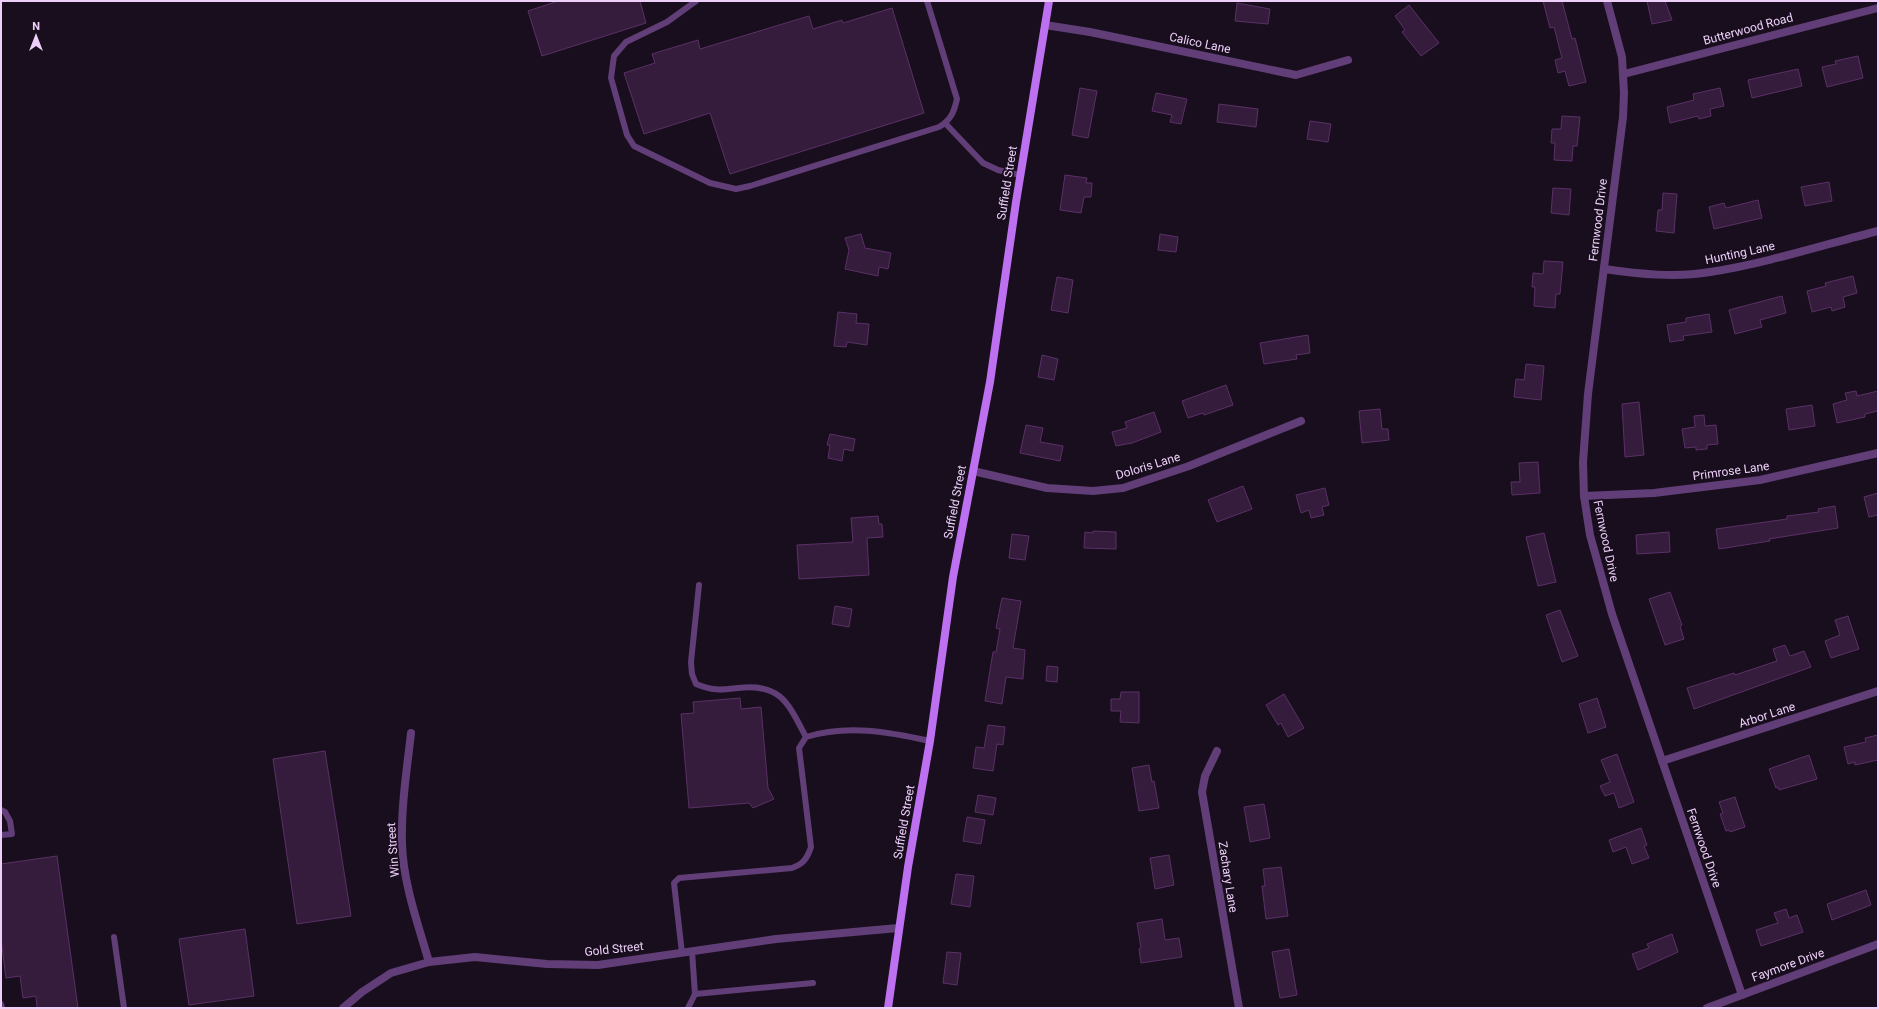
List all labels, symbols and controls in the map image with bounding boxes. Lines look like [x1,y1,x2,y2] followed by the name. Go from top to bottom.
[1702,10,1794,48] street label: Butterwood Road
[16,16,56,56] north arrow
[32,20,40,33] text: N
[1168,30,1232,56] street label: Calico Lane
[994,145,1020,221] street label: Suffield Street
[1586,178,1610,262] street label: Fernwood Drive
[1704,239,1776,267] street label: Hunting Lane
[1114,450,1182,482] street label: Doloris Lane
[1692,459,1770,483] street label: Primrose Lane
[941,464,969,540] street label: Suffield Street
[1591,499,1621,583] street label: Fernwood Drive
[1737,699,1797,731] street label: Arbor Lane
[891,784,917,860] street label: Suffield Street
[1684,806,1724,890] street label: Fernwood Drive
[384,822,402,878] street label: Win Street
[1215,840,1241,914] street label: Zachary Lane
[584,939,644,959] street label: Gold Street
[1750,945,1826,985] street label: Faymore Drive

